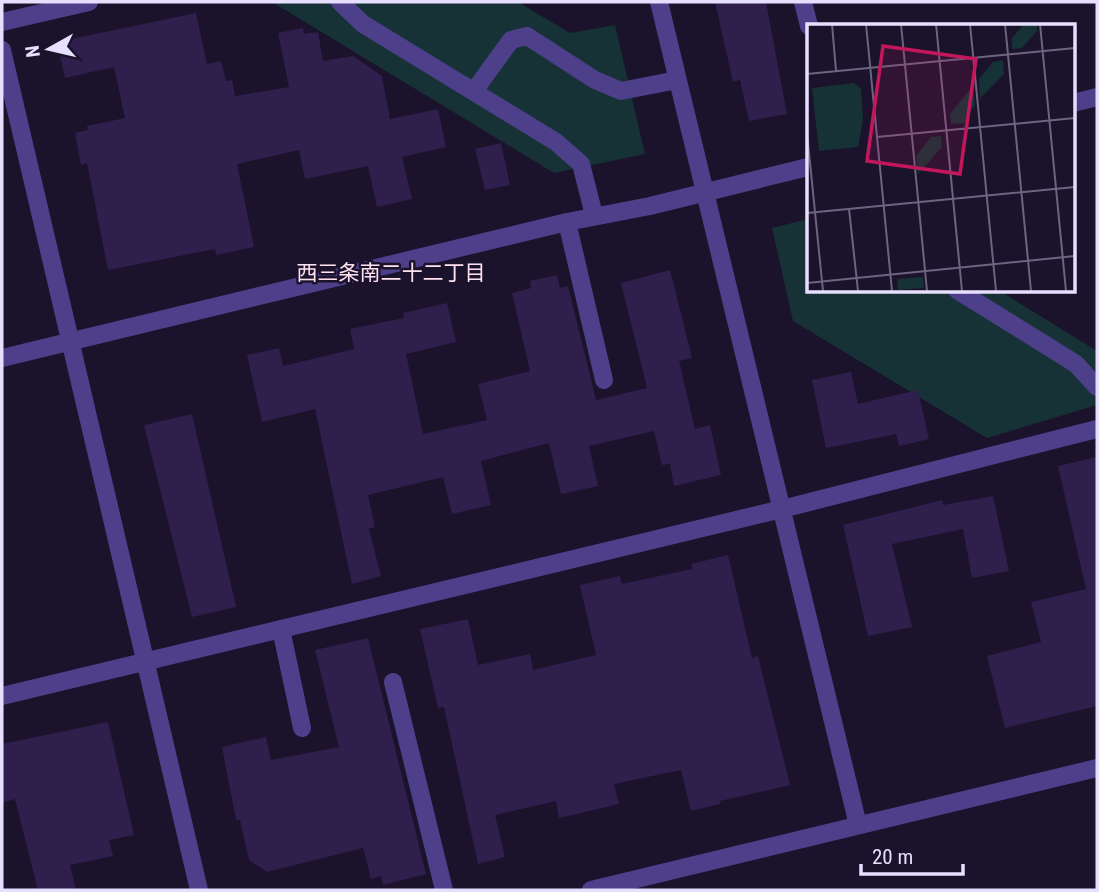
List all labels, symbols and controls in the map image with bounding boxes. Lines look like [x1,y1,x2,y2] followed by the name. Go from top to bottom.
[14,14,84,84] north arrow
[807,24,1074,292] inset map
[20,44,45,59] text: N
[297,261,486,285] district label: 西三条南二十二丁目
[861,832,962,876] scale bar
[872,845,913,869] text: 20 m

